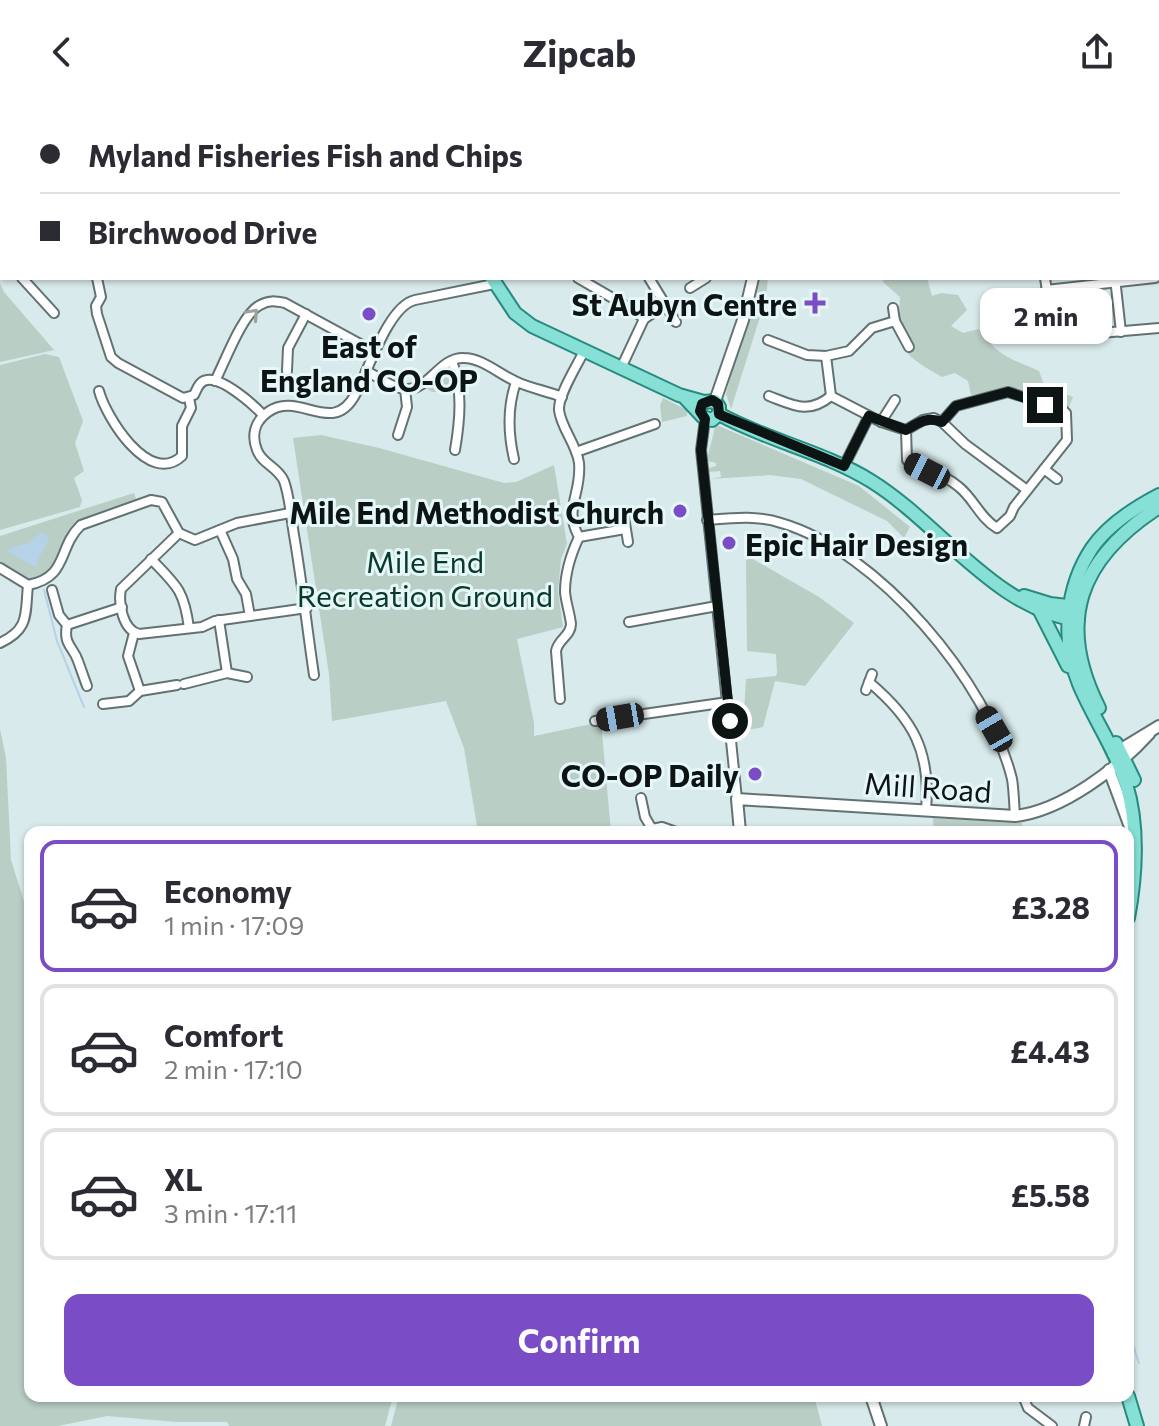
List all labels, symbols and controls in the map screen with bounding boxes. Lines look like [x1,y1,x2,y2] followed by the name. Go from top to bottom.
[40,30,84,74] icon: back
[523,30,636,74] text: Zipcab
[1075,30,1119,74] icon: share
[88,136,523,173] text: Myland Fisheries Fish and Chips
[88,213,317,250] text: Birchwood Drive
[572,285,797,322] place label: St Aubyn Centre
[979,289,1111,345] callout: 2 min
[804,292,826,314] marker: St Aubyn Centre
[1014,300,1078,331] text: 2 min
[360,305,378,323] marker: East of England CO-OP
[244,309,258,323] one-way arrow
[260,327,478,398] place label: East of England CO-OP
[1027,387,1063,423] route end
[900,449,954,493] car
[289,493,664,530] place label: Mile End Methodist Church
[671,502,689,520] marker: Mile End Methodist Church
[745,525,968,562] place label: Epic Hair Design
[720,534,738,552] marker: Epic Hair Design
[297,542,553,613] park label: Mile End Recreation Ground
[594,701,646,733] car
[972,702,1016,756] car
[712,703,748,739] route start
[561,756,740,793] place label: CO-OP Daily
[863,763,993,809] street label: Mill Road
[746,765,764,783] marker: CO-OP Daily
[68,870,140,942] icon: car
[164,872,292,909] text: Economy
[1011,888,1090,925] text: £3.28
[164,909,304,940] text: 1 min · 17:09
[68,1014,140,1086] icon: car
[164,1016,283,1053] text: Comfort
[1010,1032,1090,1069] text: £4.43
[164,1053,303,1084] text: 2 min · 17:10
[68,1158,140,1230] icon: car
[164,1160,203,1197] text: XL
[1011,1176,1090,1213] text: £5.58
[164,1197,297,1228] text: 3 min · 17:11
[64,1294,1094,1386] button: Confirm

